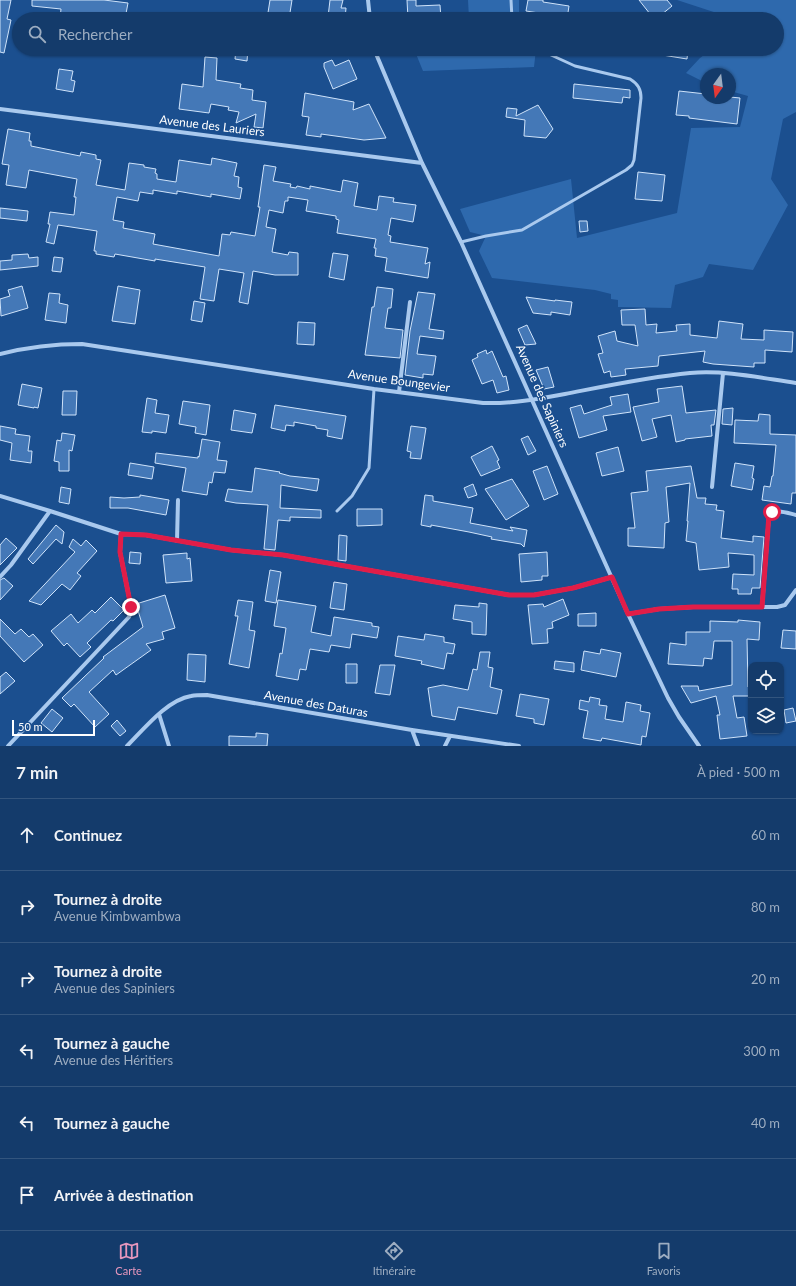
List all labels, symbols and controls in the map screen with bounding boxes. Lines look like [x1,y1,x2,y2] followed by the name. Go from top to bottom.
[12,12,784,56] search box
[26,23,48,45] icon: search
[58,25,132,43] text: Rechercher
[700,68,736,104] north arrow
[159,112,266,139] street label: Avenue des Lauriers
[513,342,572,450] street label: Avenue des Sapiniers
[347,366,452,395] street label: Avenue Boungevier
[763,503,781,521] route start
[122,598,140,616] route end
[748,662,784,734] map controls
[748,662,784,698] button: locate
[263,687,369,720] street label: Avenue des Daturas
[748,698,784,734] button: layers
[12,718,95,737] scale bar
[18,720,43,733] text: 50 m
[16,762,58,783] text: 7 min
[697,764,780,780] text: À pied · 500 m
[16,824,38,846] icon: ahead
[54,826,122,844] text: Continuez
[751,827,780,843] text: 60 m
[54,890,162,908] text: Tournez à droite
[16,896,38,918] icon: right
[751,899,780,915] text: 80 m
[54,908,181,924] text: Avenue Kimbwambwa
[54,962,162,980] text: Tournez à droite
[16,968,38,990] icon: right
[751,971,780,987] text: 20 m
[54,980,175,996] text: Avenue des Sapiniers
[54,1034,170,1052] text: Tournez à gauche
[16,1040,38,1062] icon: left
[743,1043,780,1059] text: 300 m
[54,1052,173,1068] text: Avenue des Héritiers
[16,1112,38,1134] icon: left
[54,1114,170,1132] text: Tournez à gauche
[751,1115,780,1131] text: 40 m
[16,1184,38,1206] icon: arrive
[54,1186,193,1204] text: Arrivée à destination
[115,1240,142,1277] tab: Carte
[373,1240,416,1277] tab: Itinéraire
[647,1240,681,1277] tab: Favoris

